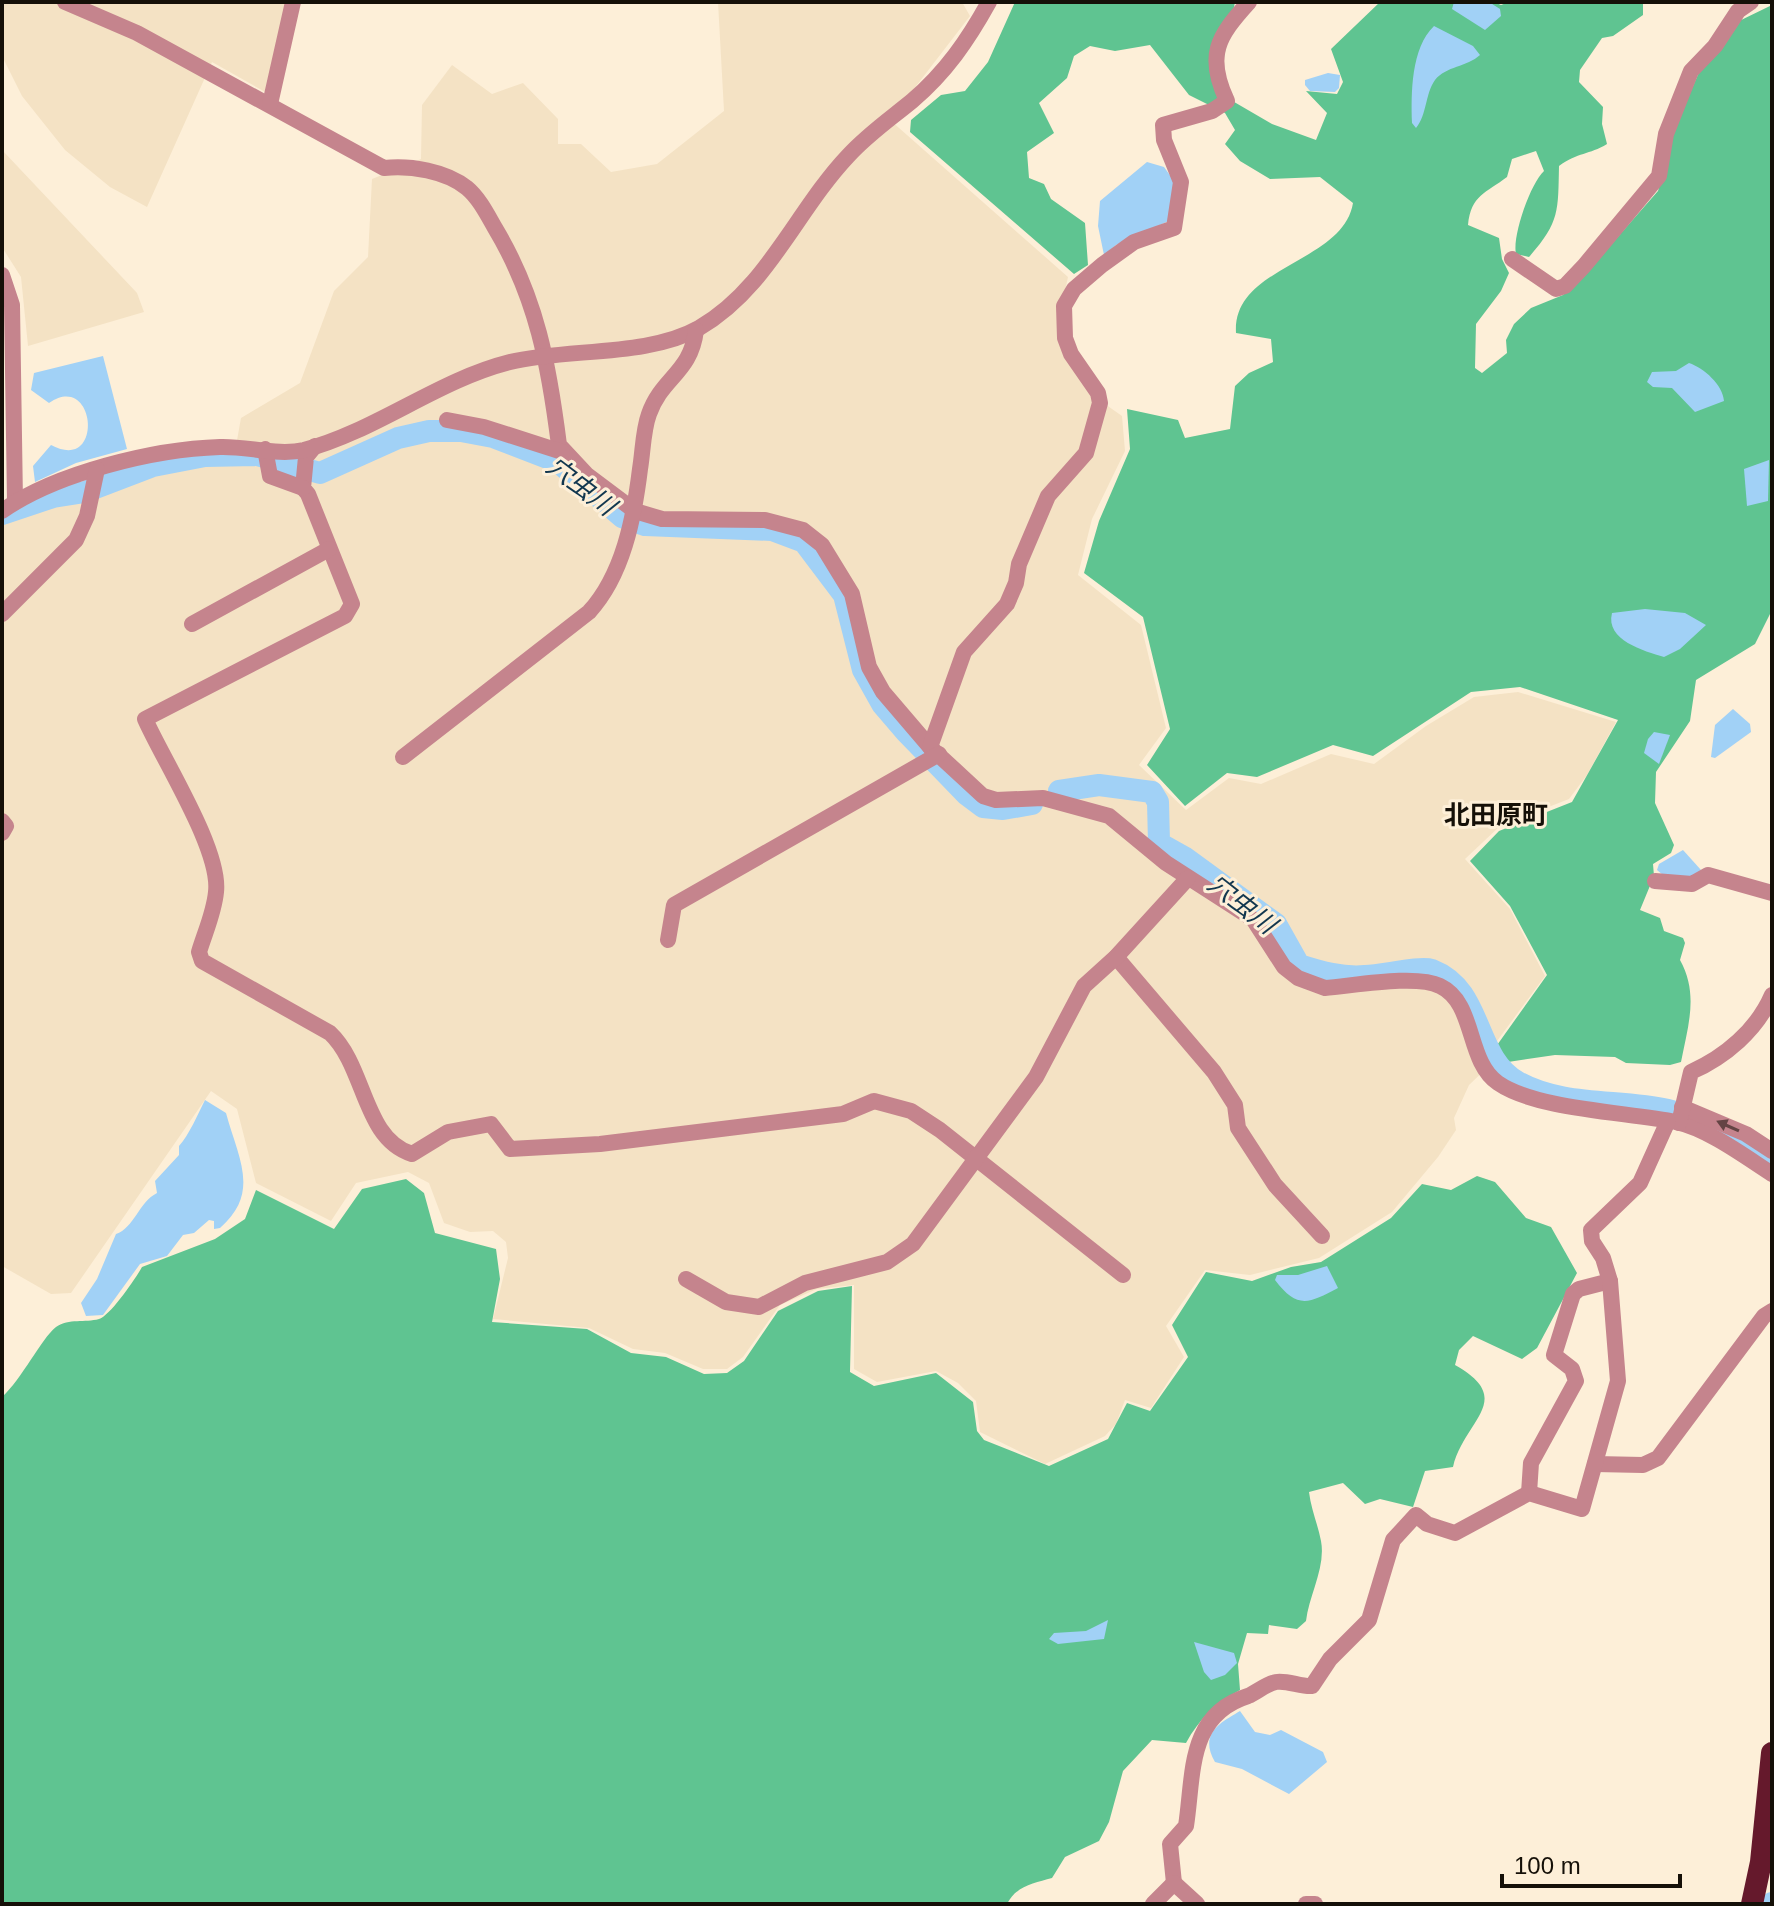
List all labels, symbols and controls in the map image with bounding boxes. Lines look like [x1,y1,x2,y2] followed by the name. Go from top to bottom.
[541,451,624,523] water label: 穴虫川
[1444,800,1548,830] district label: 北田原町
[1202,868,1284,942] water label: 穴虫川
[1716,1120,1740,1133] one-way arrow
[1502,1838,1680,1888] scale bar
[1514,1852,1581,1879] text: 100 m

